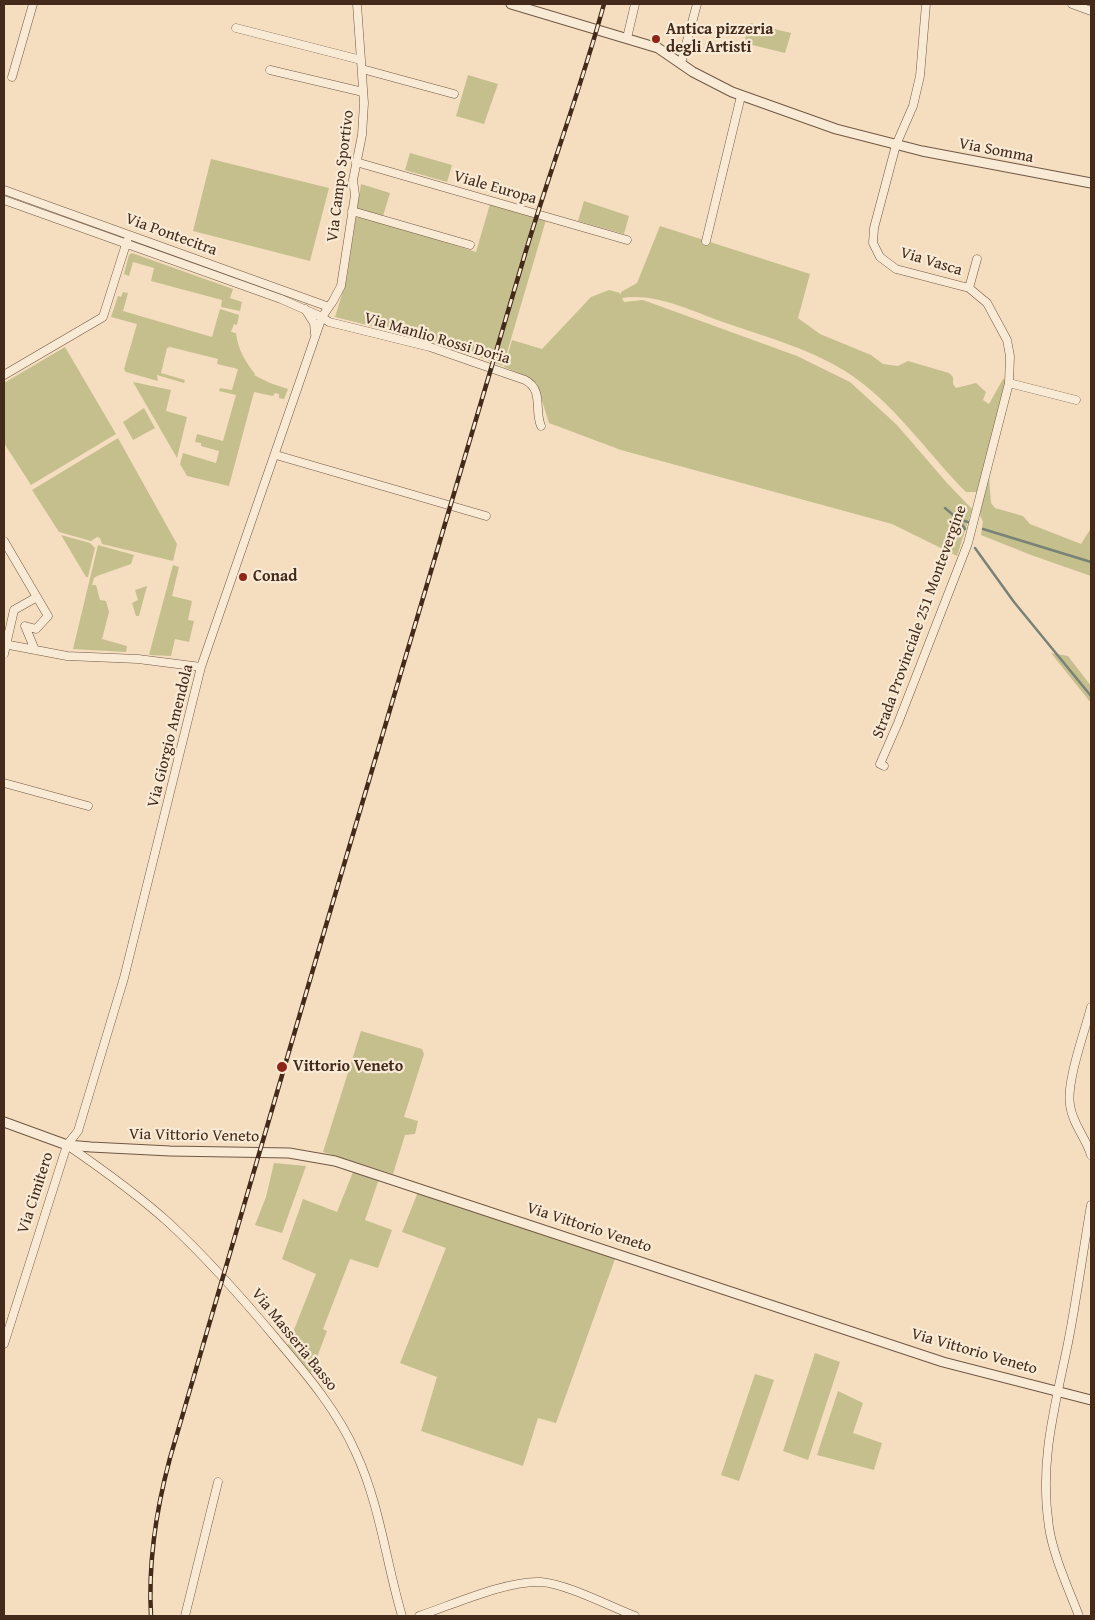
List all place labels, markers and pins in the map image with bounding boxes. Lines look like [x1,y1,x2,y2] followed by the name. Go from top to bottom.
[666,20,773,58] place label: Antica pizzeria degli Artisti
[650,33,662,45] marker: Antica pizzeria degli Artisti
[253,567,297,587] place label: Conad
[237,571,249,583] marker: Conad
[293,1057,403,1077] place label: Vittorio Veneto
[275,1060,289,1074] marker: Vittorio Veneto

